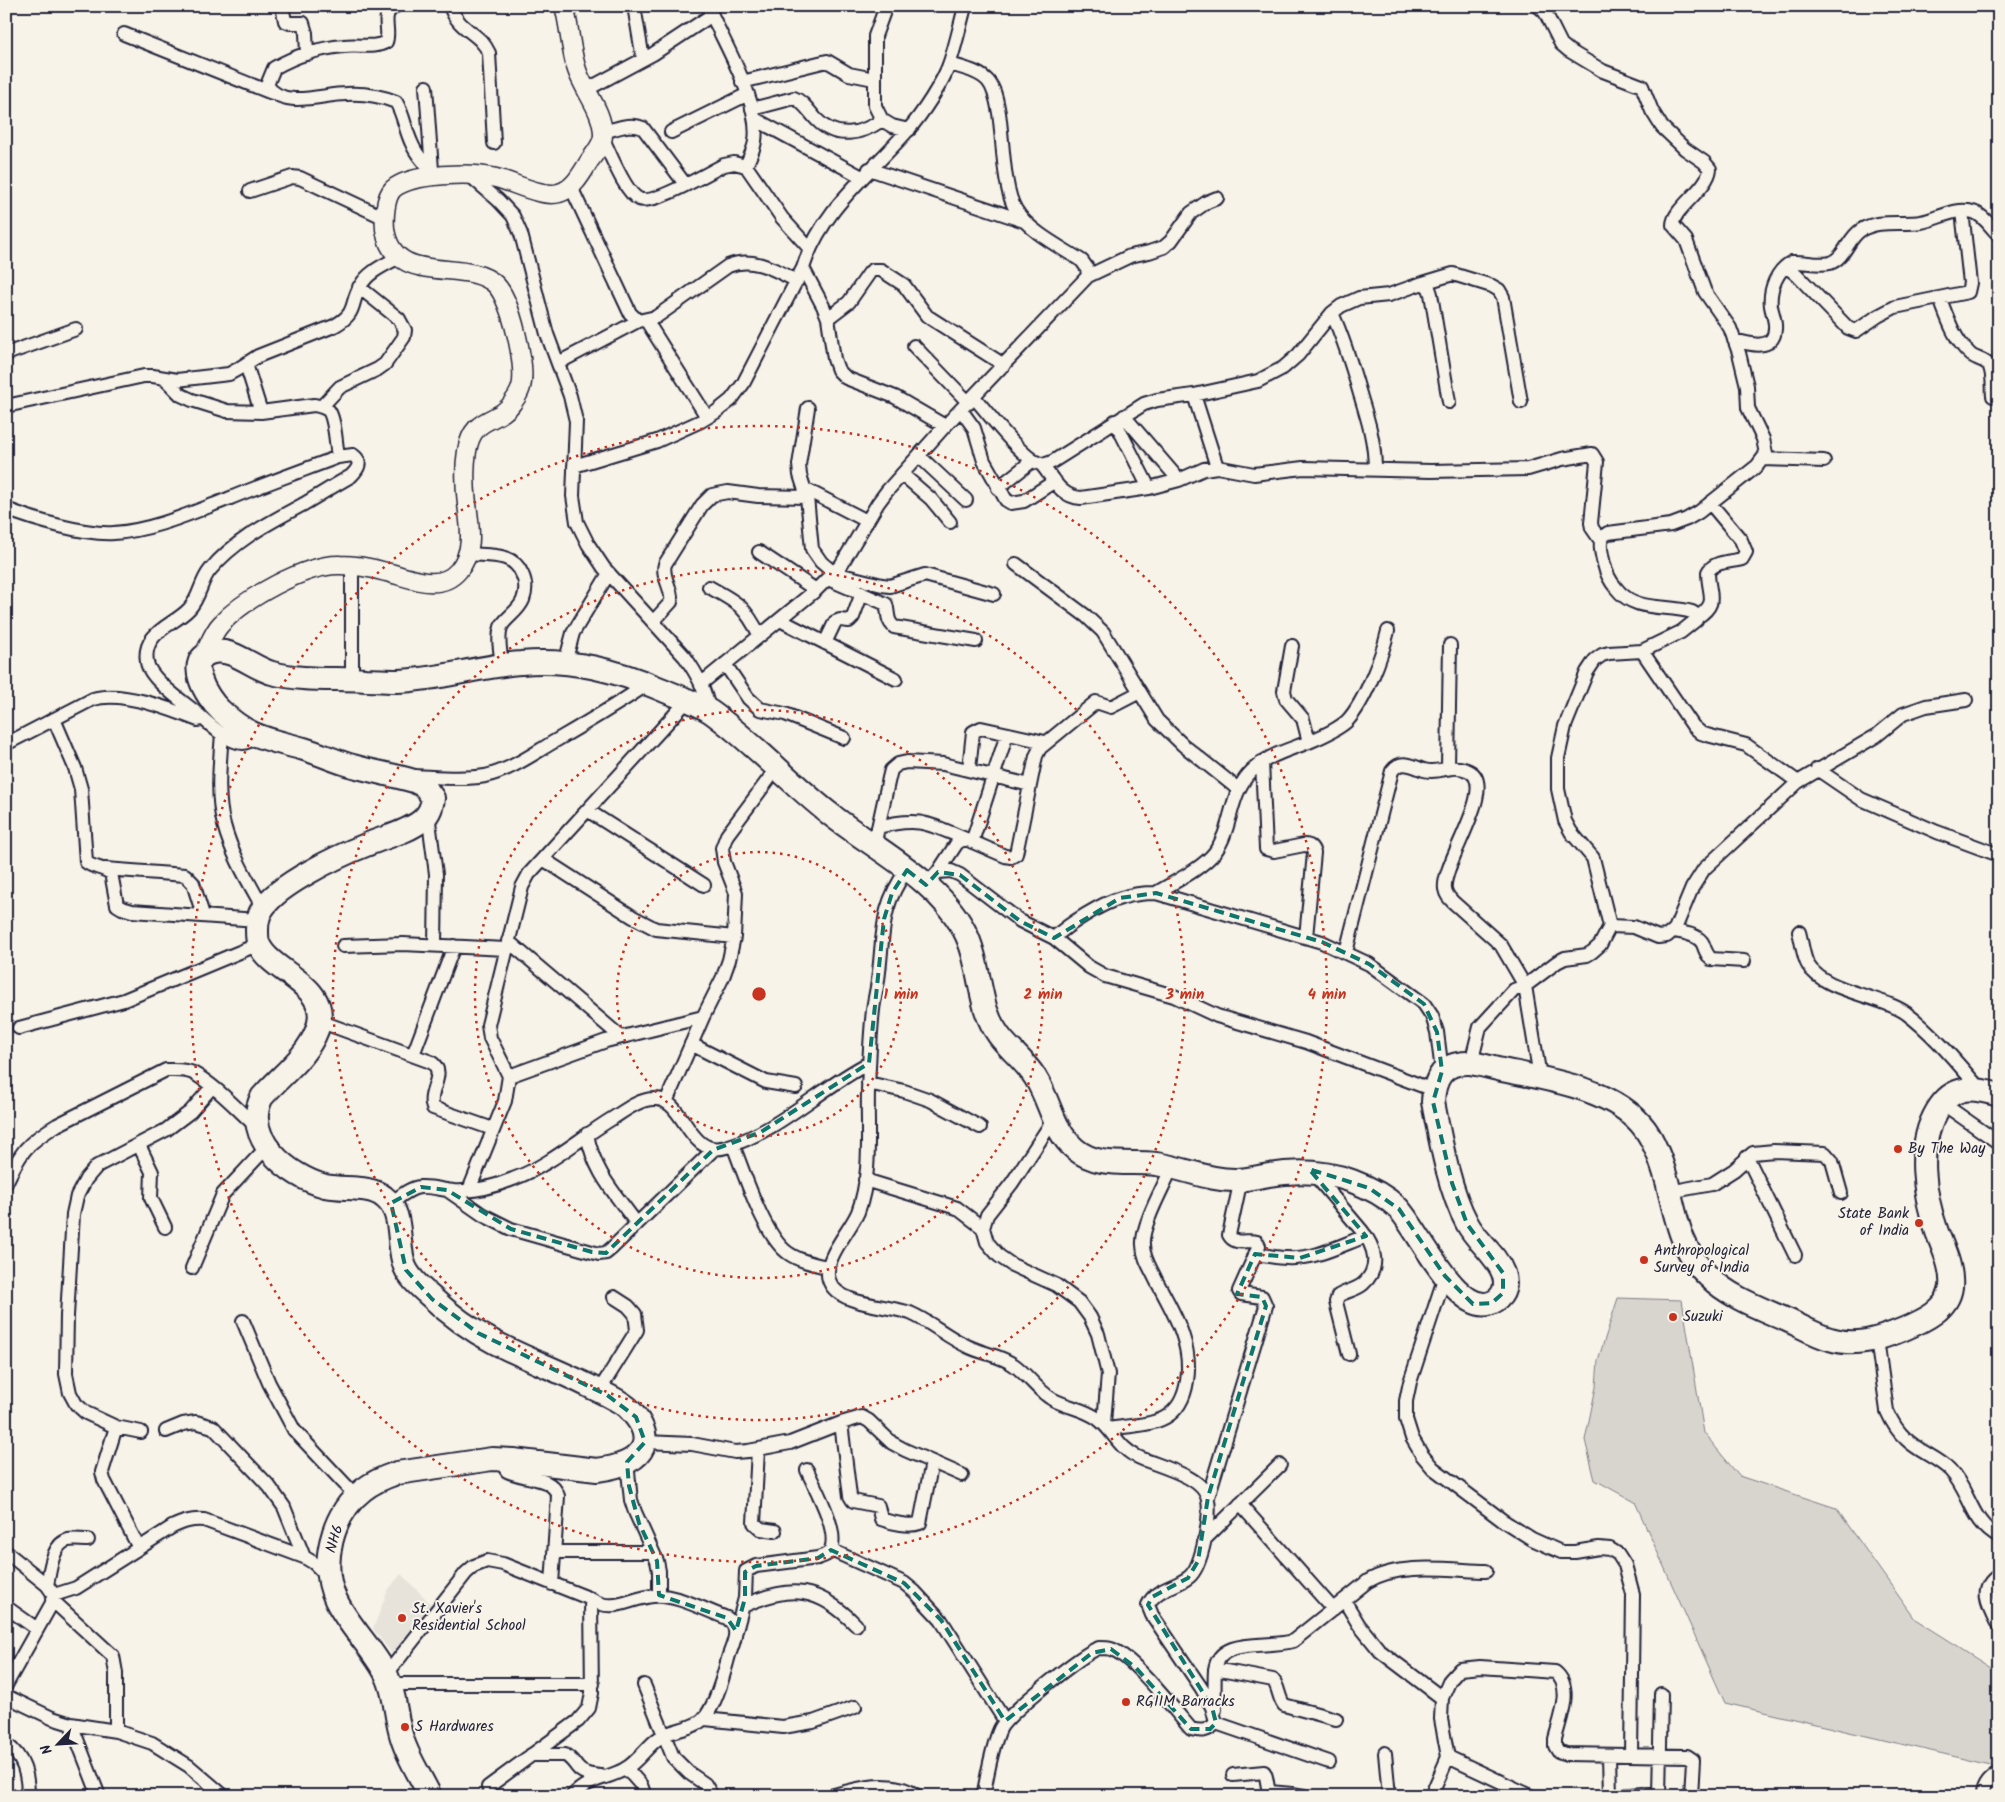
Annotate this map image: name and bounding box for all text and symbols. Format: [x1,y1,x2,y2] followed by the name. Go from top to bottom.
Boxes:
[884,983,918,1007] text: 1 min
[1023,983,1063,1007] text: 2 min
[1165,983,1204,1007] text: 3 min
[1308,983,1346,1007] text: 4 min
[750,985,768,1003] centre of rings
[1908,1137,1986,1161] place label: By The Way
[1892,1143,1904,1155] marker: By The Way
[1838,1202,1910,1243] place label: State Bank of India
[1913,1217,1925,1229] marker: State Bank of India
[1654,1239,1750,1280] place label: Anthropological Survey of India
[1638,1254,1650,1266] marker: Anthropological Survey of India
[1683,1305,1724,1329] place label: Suzuki
[1667,1311,1679,1323] marker: Suzuki
[319,1522,351,1556] street label: NH6
[412,1597,526,1638] place label: St. Xavier's Residential School
[396,1612,408,1624] marker: St. Xavier's Residential School
[1136,1690,1235,1714] place label: RGIIM Barracks
[1120,1696,1132,1708] marker: RGIIM Barracks
[415,1715,494,1739] place label: S Hardwares
[32,1720,82,1770] north arrow
[399,1721,411,1733] marker: S Hardwares
[35,1740,59,1758] text: N

